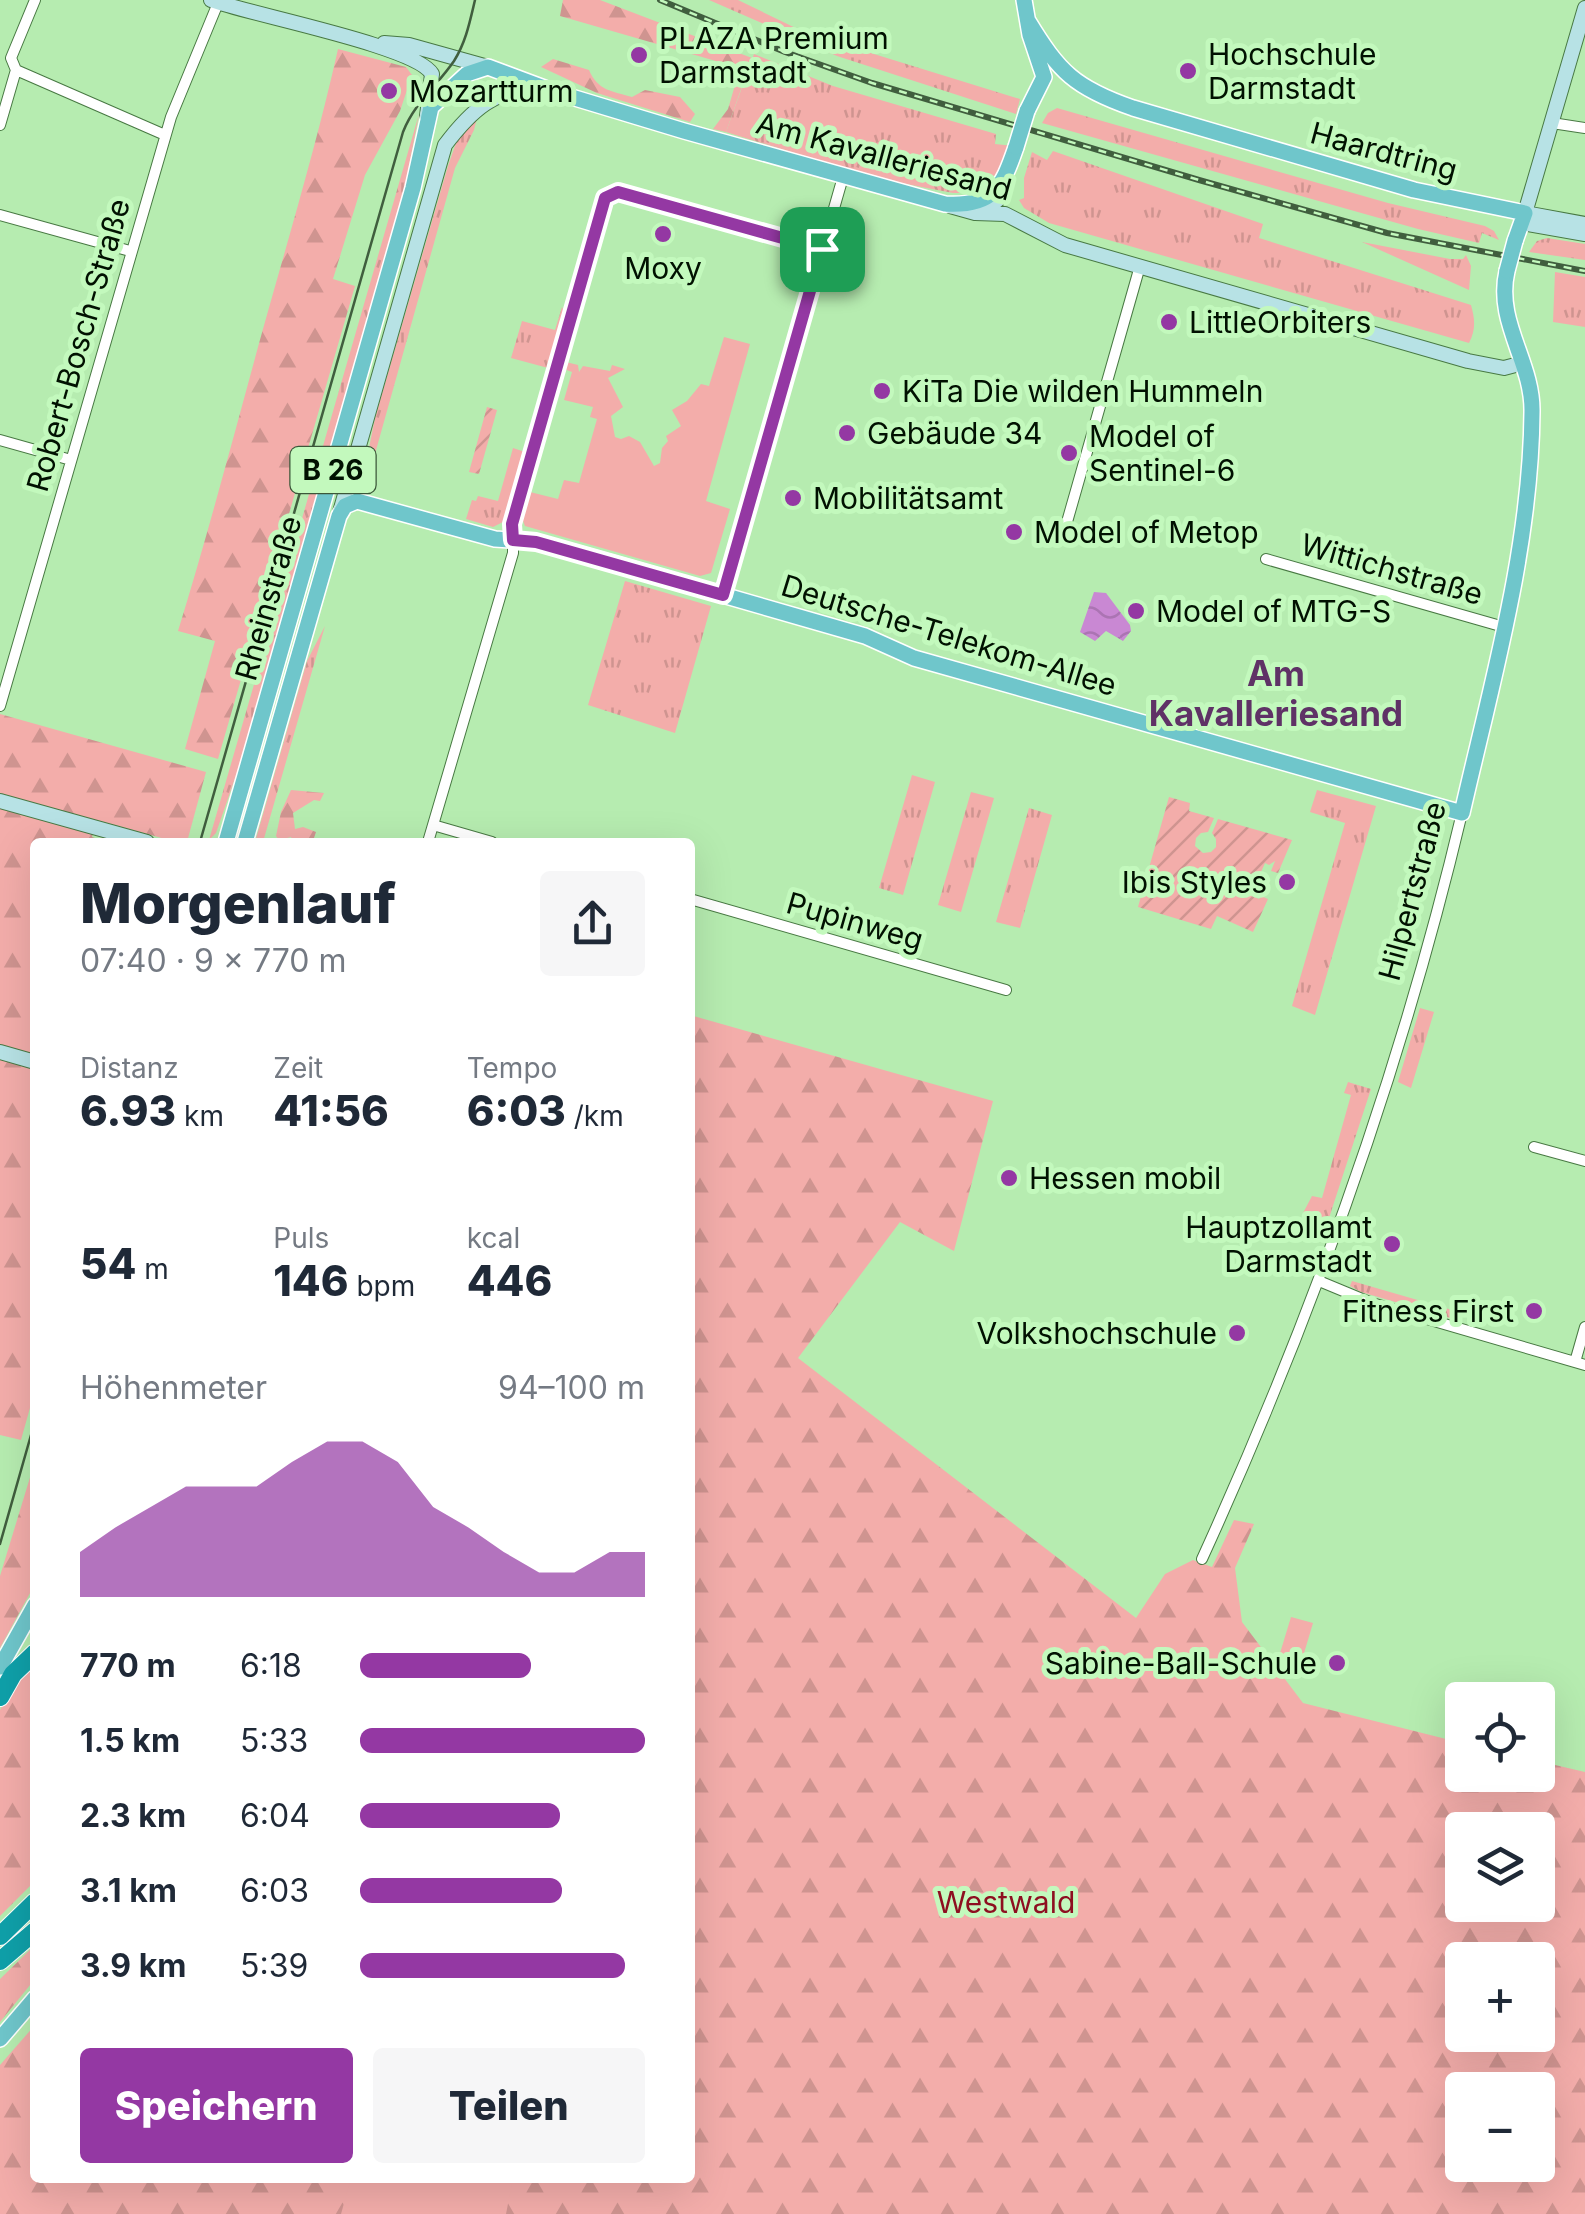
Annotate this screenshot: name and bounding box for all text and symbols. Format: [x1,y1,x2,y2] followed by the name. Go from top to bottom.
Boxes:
[659,20,889,90] place label: PLAZA Premium Darmstadt
[1208,36,1376,106] place label: Hochschule Darmstadt
[628,44,650,66] marker: PLAZA Premium Darmstadt
[1177,60,1199,82] marker: Hochschule Darmstadt
[409,73,574,109] place label: Mozartturm
[378,80,400,102] marker: Mozartturm
[752,105,1016,207] street label: Am Kavalleriesand
[1307,114,1461,188] street label: Haardtring
[19,194,137,496] street label: Robert-Bosch-Straße
[780,207,865,292] pin
[795,222,850,277] icon: arrive
[652,223,674,245] marker: Moxy
[624,250,702,286] place label: Moxy
[1189,304,1371,340] place label: LittleOrbiters
[1158,311,1180,333] marker: LittleOrbiters
[902,373,1263,409] place label: KiTa Die wilden Hummeln
[871,380,893,402] marker: KiTa Die wilden Hummeln
[867,415,1042,451] place label: Gebäude 34
[1089,418,1235,488] place label: Model of Sentinel-6
[836,422,858,444] marker: Gebäude 34
[1058,442,1080,464] marker: Model of Sentinel-6
[290,447,376,493] road number: B 26
[813,480,1004,516] place label: Mobilitätsamt
[782,487,804,509] marker: Mobilitätsamt
[227,512,309,684] street label: Rheinstraße
[1034,514,1259,550] place label: Model of Metop
[1003,521,1025,543] marker: Model of Metop
[1297,526,1487,612] street label: Wittichstraße
[777,567,1121,703] street label: Deutsche-Telekom-Allee
[1156,593,1391,629] place label: Model of MTG-S
[1125,600,1147,622] marker: Model of MTG-S
[1149,652,1403,734] district label: Am Kavalleriesand
[1371,798,1453,984] street label: Hilpertstraße
[1122,864,1267,900] place label: Ibis Styles
[80,870,396,936] text: Morgenlauf
[540,871,645,976] button: share
[1276,871,1298,893] marker: Ibis Styles
[783,884,927,958] street label: Pupinweg
[80,941,346,980] text: 07:40 · 9 × 770 m
[80,1051,179,1085] text: Distanz
[273,1051,323,1085] text: Zeit
[467,1051,557,1085] text: Tempo
[80,1085,176,1136] text: 6.93
[273,1085,389,1136] text: 41:56
[467,1085,566,1136] text: 6:03
[176,1099,224,1133] text: km
[566,1099,624,1133] text: /km
[1029,1160,1221,1196] place label: Hessen mobil
[998,1167,1020,1189] marker: Hessen mobil
[1185,1209,1372,1279] place label: Hauptzollamt Darmstadt
[273,1221,329,1255] text: Puls
[467,1221,520,1255] text: kcal
[1381,1233,1403,1255] marker: Hauptzollamt Darmstadt
[80,1238,136,1289] text: 54
[136,1252,169,1286] text: m
[273,1255,349,1306] text: 146
[467,1255,552,1306] text: 446
[349,1269,415,1303] text: bpm
[1342,1293,1514,1329] place label: Fitness First
[1523,1300,1545,1322] marker: Fitness First
[976,1315,1217,1351] place label: Volkshochschule
[1226,1322,1248,1344] marker: Volkshochschule
[80,1368,267,1407] text: Höhenmeter
[498,1368,645,1407] text: 94–100 m
[1045,1645,1317,1681] place label: Sabine-Ball-Schule
[80,1646,176,1685] text: 770 m
[240,1646,302,1685] text: 6:18
[1326,1652,1348,1674] marker: Sabine-Ball-Schule
[1445,1682,1555,2182] map controls
[1445,1682,1555,1792] button: locate
[80,1721,180,1760] text: 1.5 km
[240,1721,308,1760] text: 5:33
[80,1796,186,1835] text: 2.3 km
[240,1796,310,1835] text: 6:04
[1445,1812,1555,1922] button: layers
[80,1871,177,1910] text: 3.1 km
[240,1871,309,1910] text: 6:03
[937,1884,1075,1920] park label: Westwald
[1445,1942,1555,2052] button: +
[80,1946,186,1985] text: 3.9 km
[240,1946,308,1985] text: 5:39
[80,2048,353,2163] button: Speichern
[373,2048,645,2163] button: Teilen
[1445,2072,1555,2182] button: −

